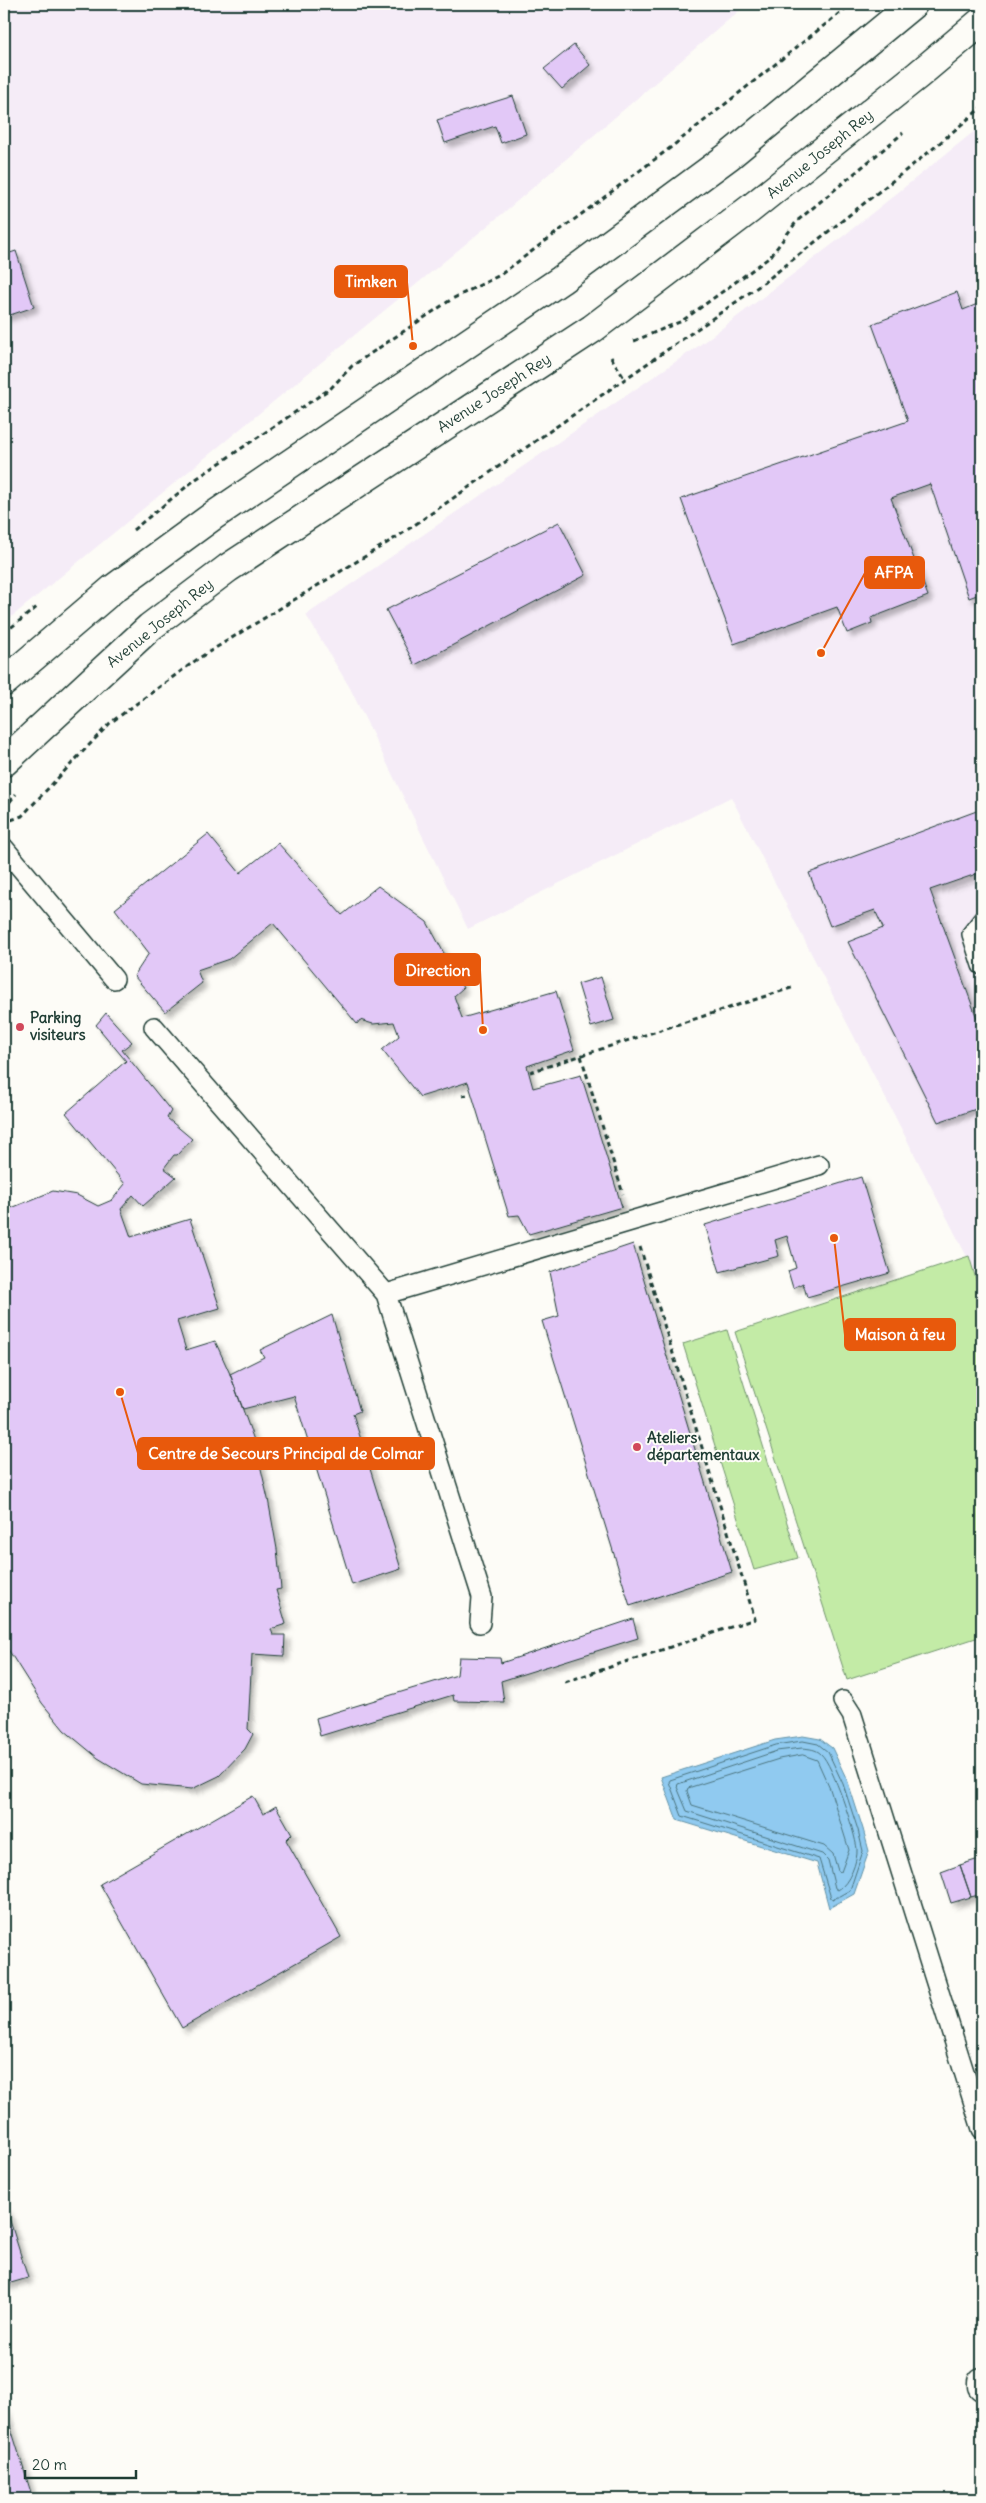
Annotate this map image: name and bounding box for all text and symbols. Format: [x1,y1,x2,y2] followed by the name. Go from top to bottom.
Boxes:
[763,105,877,202] street label: Avenue Joseph Rey
[335,266,407,297] callout: Timken
[345,271,397,291] text: Timken
[433,349,554,436] street label: Avenue Joseph Rey
[865,557,924,588] callout: AFPA
[875,562,913,582] text: AFPA
[103,574,217,671] street label: Avenue Joseph Rey
[395,954,480,985] callout: Direction
[406,960,470,980] text: Direction
[30,1008,86,1044] place label: Parking visiteurs
[14,1021,26,1033] marker: Parking visiteurs
[845,1319,955,1350] callout: Maison à feu
[855,1324,946,1344] text: Maison à feu
[647,1428,760,1465] place label: Ateliers départementaux
[138,1438,434,1469] callout: Centre de Secours Principal de Colmar
[631,1441,643,1453] marker: Ateliers départementaux
[148,1443,424,1464] text: Centre de Secours Principal de Colmar
[25,2448,136,2480] scale bar
[32,2455,67,2474] text: 20 m

